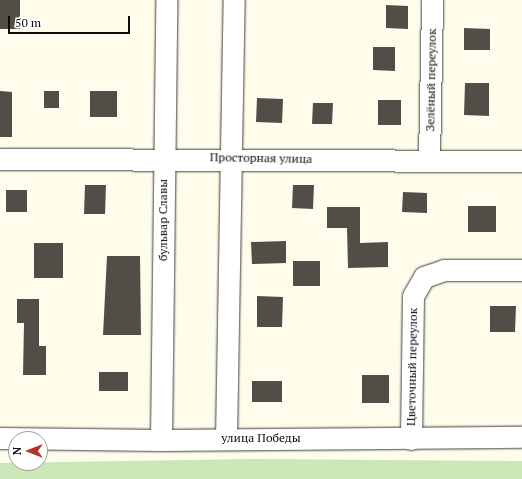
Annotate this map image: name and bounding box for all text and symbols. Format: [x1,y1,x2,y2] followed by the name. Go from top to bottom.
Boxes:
[10,8,132,34] scale bar
[15,15,41,30] text: 50 m
[423,28,439,132] street label: Зелёный переулок
[210,150,312,166] street label: Просторная улица
[156,179,170,261] street label: бульвар Славы
[404,308,420,426] street label: Цветочный переулок
[8,431,48,471] north arrow
[221,431,301,445] street label: улица Победы
[10,447,24,455] text: N

